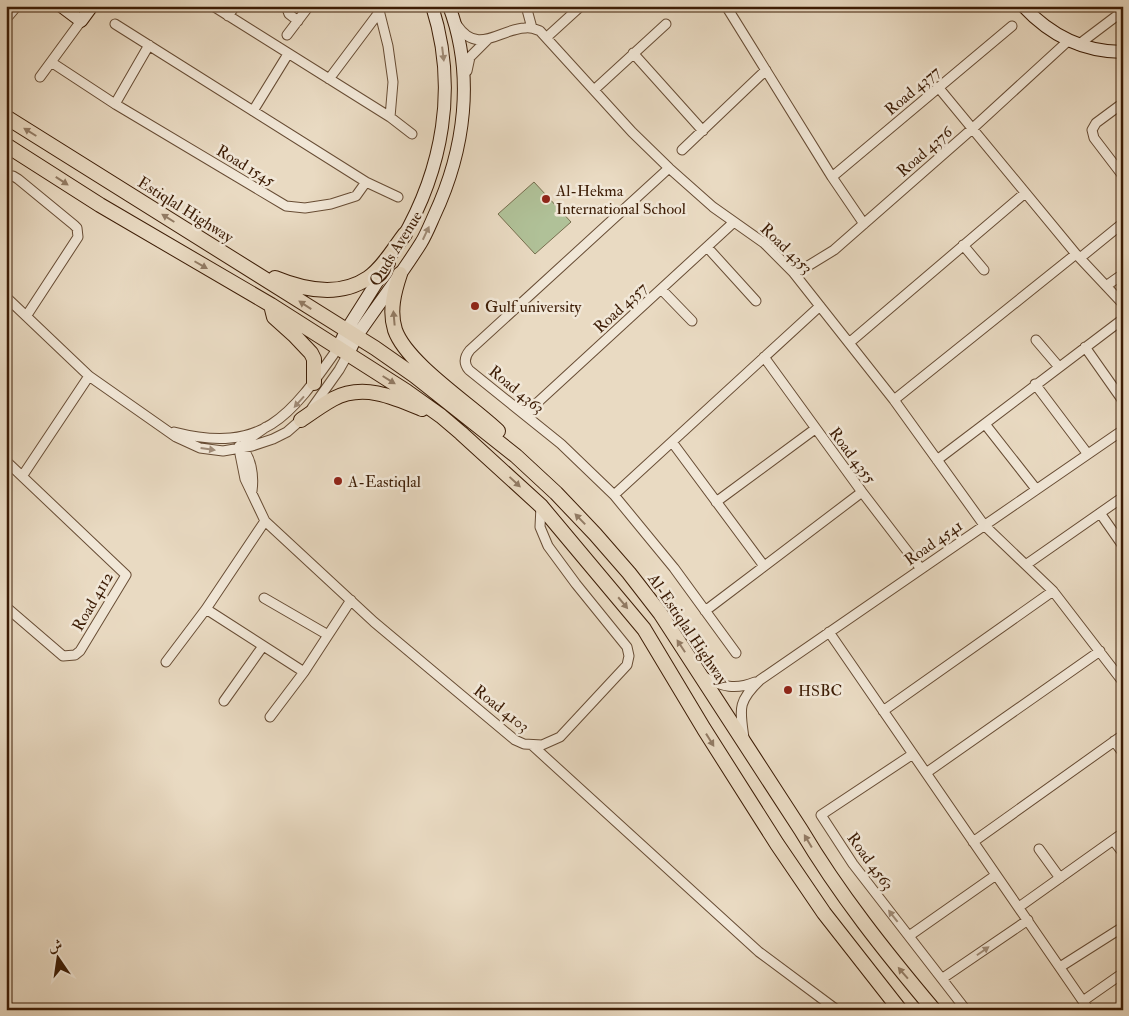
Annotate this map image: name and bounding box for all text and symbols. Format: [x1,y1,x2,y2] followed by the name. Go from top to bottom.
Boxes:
[439,46,447,62] one-way arrow
[881,61,945,120] street label: Road 4377
[893,122,957,181] street label: Road 4376
[24,127,37,137] one-way arrow
[213,141,278,191] street label: Road 1545
[134,172,238,248] street label: Estiqlal Highway
[55,176,69,185] one-way arrow
[555,181,686,219] place label: Al-Hekma International School
[540,193,552,205] marker: Al-Hekma International School
[365,207,427,290] street label: Quds Avenue
[161,213,175,223] one-way arrow
[756,219,817,278] street label: Road 4353
[422,226,430,240] one-way arrow
[195,260,208,269] one-way arrow
[590,277,652,338] street label: Road 4357
[485,297,582,317] place label: Gulf university
[299,300,312,309] one-way arrow
[469,300,481,312] marker: Gulf university
[389,309,397,325] one-way arrow
[485,361,548,418] street label: Road 4363
[382,375,395,385] one-way arrow
[293,395,305,407] one-way arrow
[824,423,880,488] street label: Road 4355
[201,445,217,453] one-way arrow
[347,472,421,492] place label: A-Eastiqlal
[332,475,344,487] marker: A-Eastiqlal
[508,476,520,488] one-way arrow
[575,513,587,525] one-way arrow
[901,516,967,570] street label: Road 4541
[68,568,118,635] street label: Road 4112
[643,569,733,690] street label: Al-Estiqlal Highway
[617,597,628,610] one-way arrow
[676,639,686,653] one-way arrow
[469,681,533,737] street label: Road 4103
[798,681,842,701] place label: HSBC
[782,684,794,696] marker: HSBC
[706,733,715,746] one-way arrow
[843,829,898,894] street label: Road 4563
[803,834,812,847] one-way arrow
[888,910,899,923] one-way arrow
[32,934,82,984] north arrow
[47,936,64,956] text: ش
[976,946,990,956] one-way arrow
[897,966,908,979] one-way arrow

